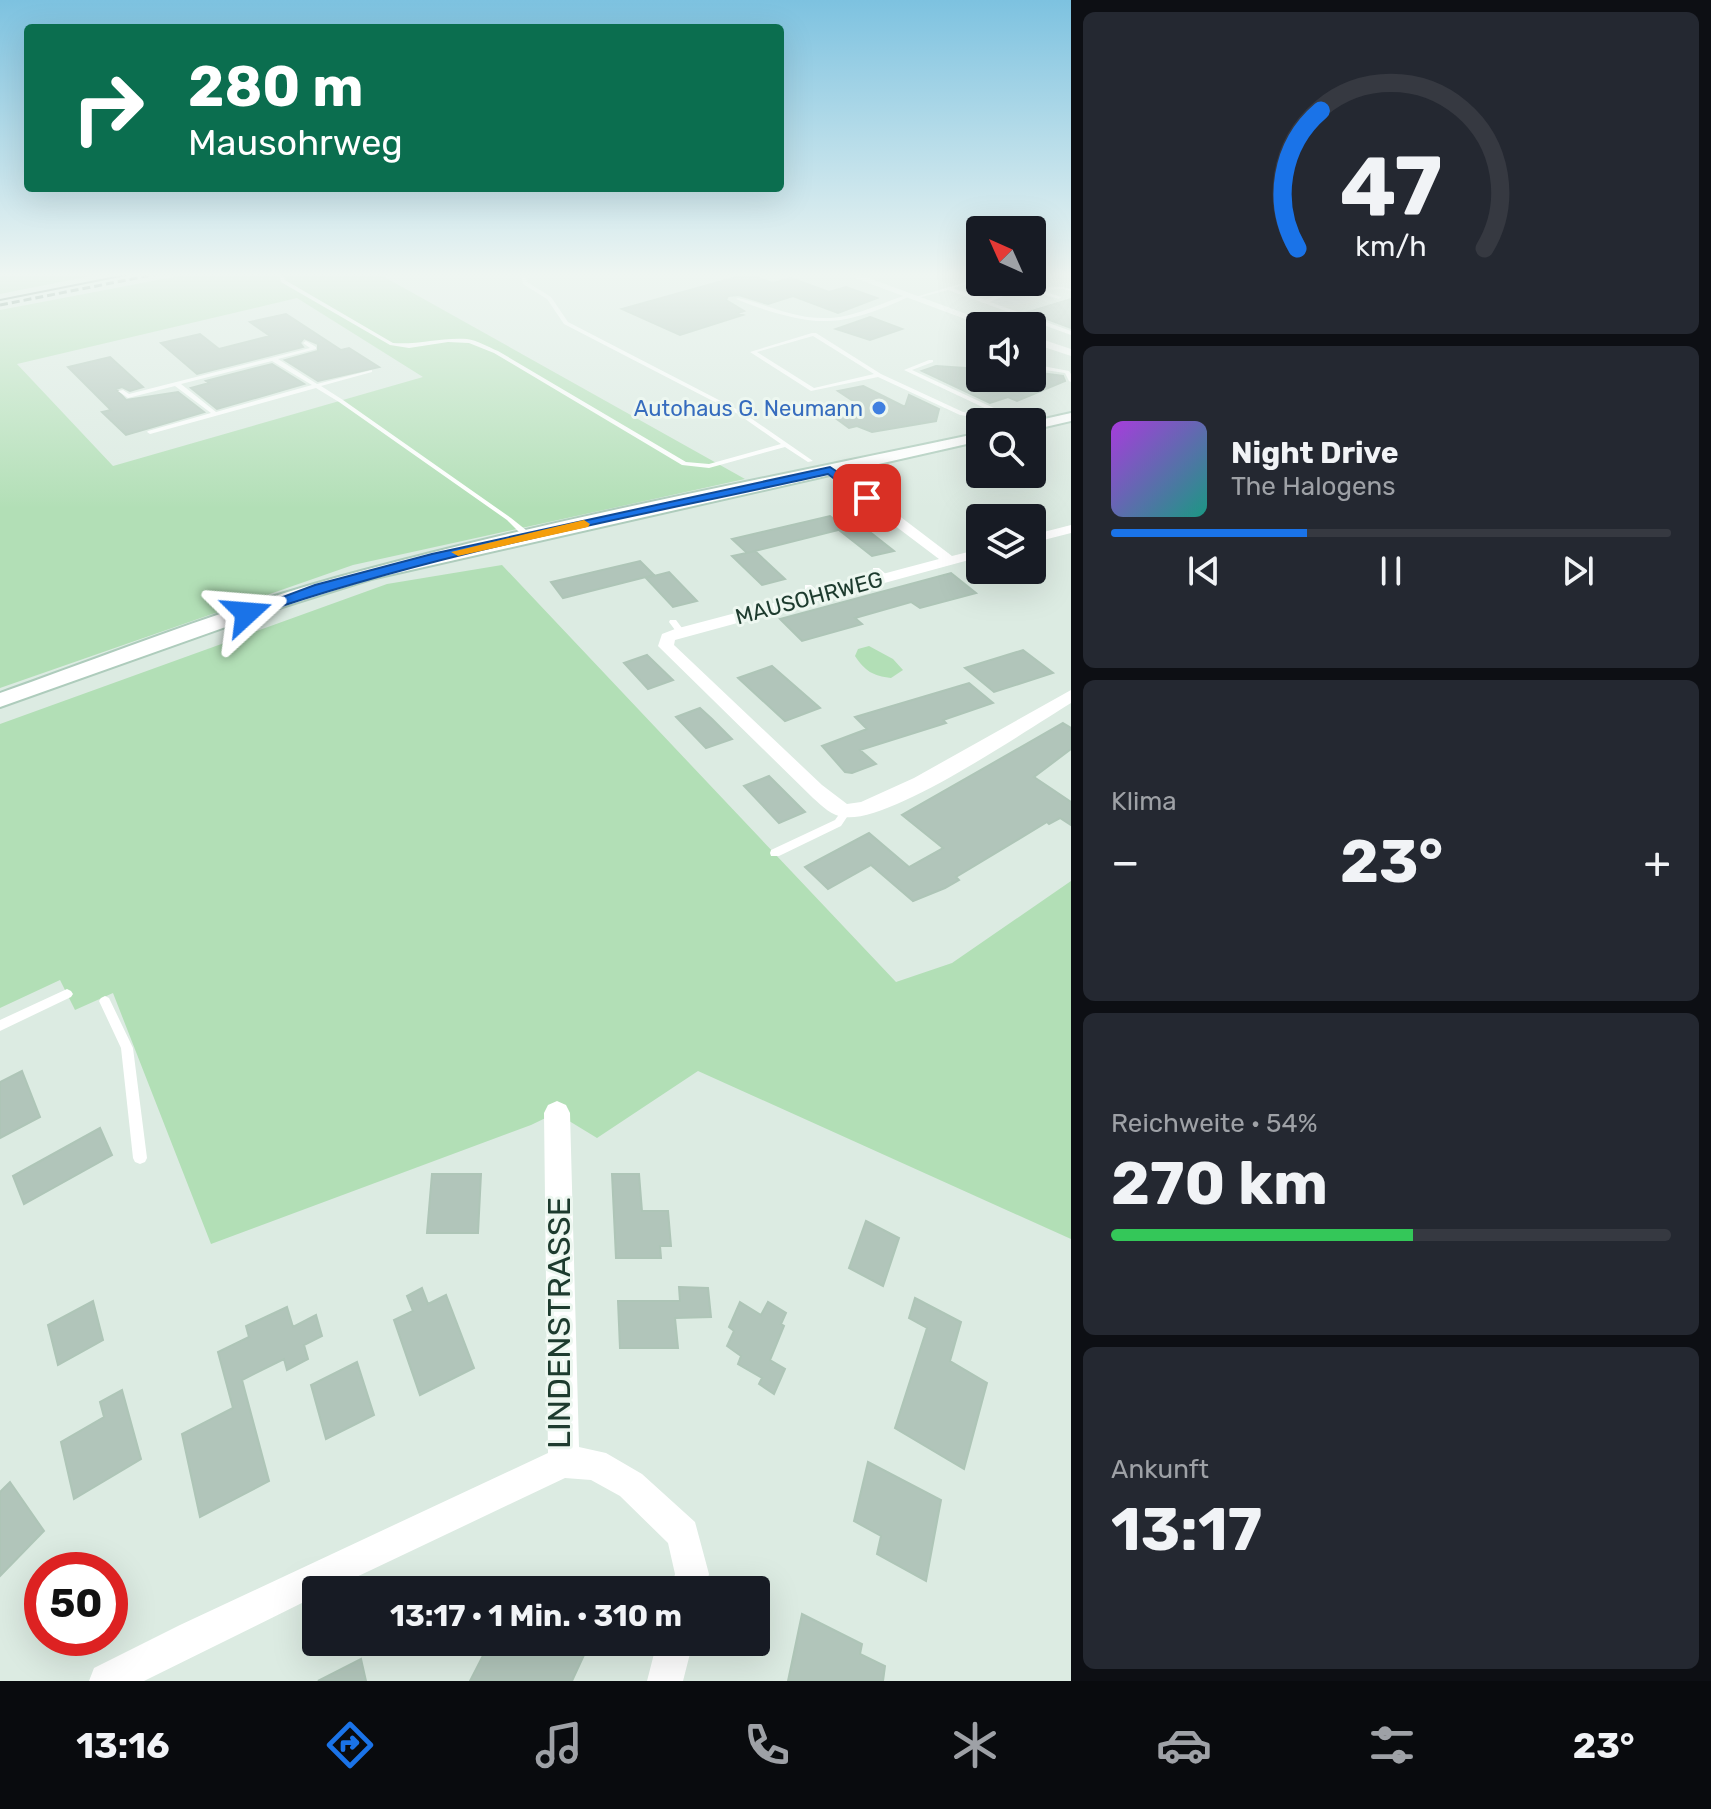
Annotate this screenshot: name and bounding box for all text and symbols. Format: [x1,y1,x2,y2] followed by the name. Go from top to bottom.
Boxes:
[188,54,364,120] text: 280 m
[56,56,160,160] icon: right
[188,121,403,164] text: Mausohrweg
[1340,136,1442,235] text: 47
[966,216,1046,296] north arrow
[966,216,1046,584] map controls
[1355,229,1427,263] text: km/h
[966,312,1046,392] button: sound
[634,395,863,422] place label: Autohaus G. Neumann
[870,399,888,417] marker: Autohaus G. Neumann
[966,408,1046,488] button: search
[1231,435,1399,471] text: Night Drive
[833,464,901,532] pin
[1231,471,1396,502] text: The Halogens
[845,476,889,520] icon: arrive
[966,504,1046,584] button: layers
[1182,549,1226,593] icon: previous
[1369,549,1413,593] icon: pause
[1556,549,1600,593] icon: next
[732,565,886,631] street label: MAUSOHRWEG
[205,571,289,655] position arrow
[1111,786,1177,817] text: Klima
[1340,826,1443,897] text: 23°
[1111,836,1140,888] text: −
[1644,836,1671,888] text: +
[1111,1108,1318,1139] text: Reichweite · 54%
[1111,1148,1328,1219] text: 270 km
[540,1197,578,1449] street label: LINDENSTRASSE
[1111,1454,1209,1485] text: Ankunft
[1111,1494,1262,1565] text: 13:17
[24,1552,128,1656] speed limit sign: 50
[390,1598,682,1634] text: 13:17 · 1 Min. · 310 m
[322,1717,378,1773] icon: directions
[531,1717,587,1773] icon: music
[739,1717,795,1773] icon: phone
[947,1717,1003,1773] icon: climate
[1156,1717,1212,1773] icon: car
[1364,1717,1420,1773] icon: filters
[76,1724,170,1767] text: 13:16
[1573,1724,1635,1767] text: 23°

